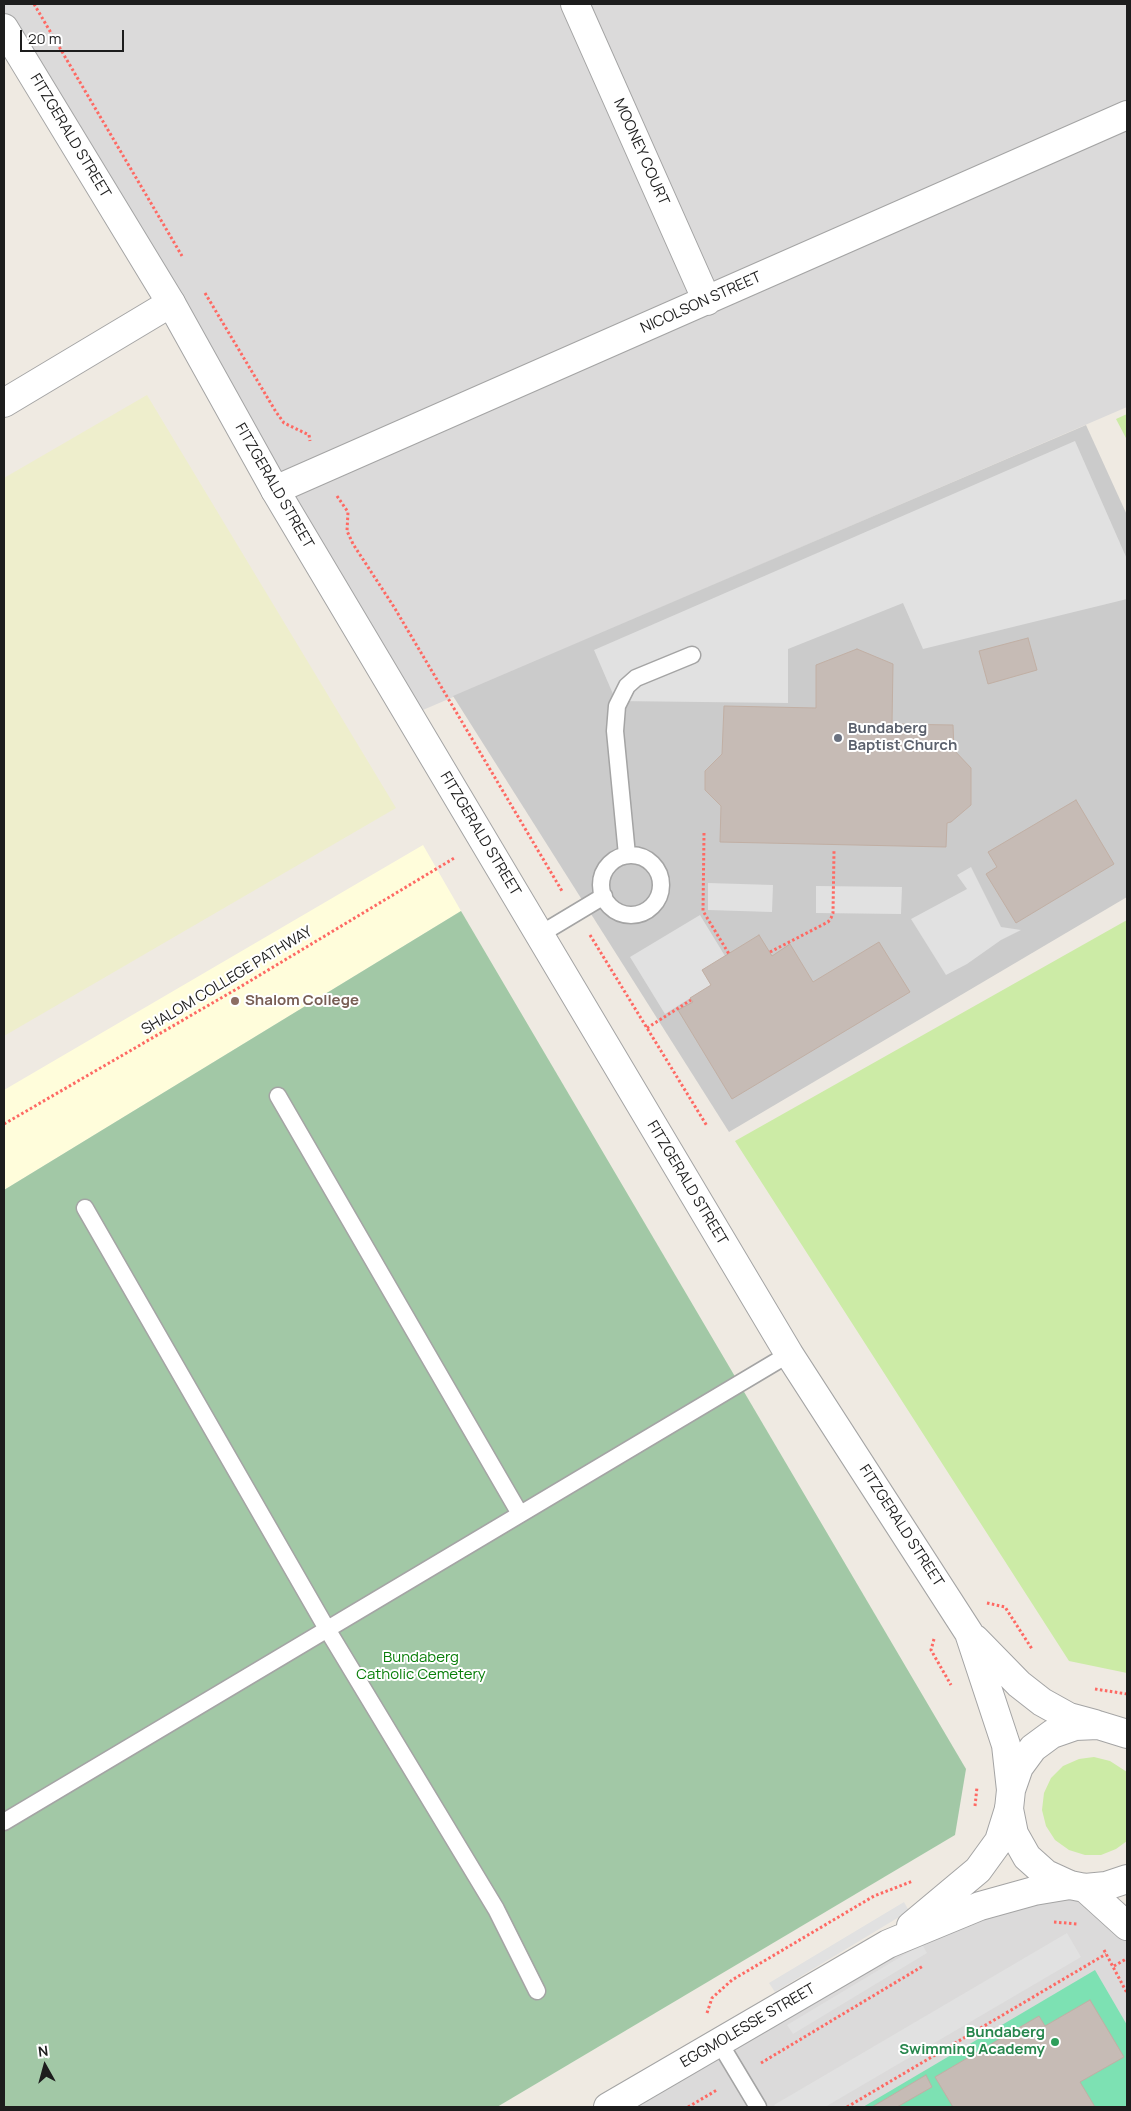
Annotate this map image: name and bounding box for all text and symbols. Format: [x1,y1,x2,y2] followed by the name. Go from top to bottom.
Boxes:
[22,20,126,52] scale bar
[28,28,61,49] text: 20 m
[26,71,114,201] street label: FITZGERALD STREET
[609,96,673,208] street label: MOONEY COURT
[638,268,764,338] street label: NICOLSON STREET
[231,420,317,552] street label: FITZGERALD STREET
[848,720,957,755] place label: Bundaberg Baptist Church
[832,732,844,744] marker: Bundaberg Baptist Church
[436,769,524,899] street label: FITZGERALD STREET
[138,923,316,1039] street label: SHALOM COLLEGE PATHWAY
[245,992,359,1010] place label: Shalom College
[229,995,241,1007] marker: Shalom College
[643,1118,731,1248] street label: FITZGERALD STREET
[855,1462,947,1590] street label: FITZGERALD STREET
[356,1649,486,1684] park label: Bundaberg Catholic Cemetery
[677,1980,819,2072] street label: EGGMOLESSE STREET
[899,2024,1045,2059] place label: Bundaberg Swimming Academy
[1049,2036,1061,2048] marker: Bundaberg Swimming Academy
[20,2041,70,2091] north arrow
[37,2041,49,2061] text: N

